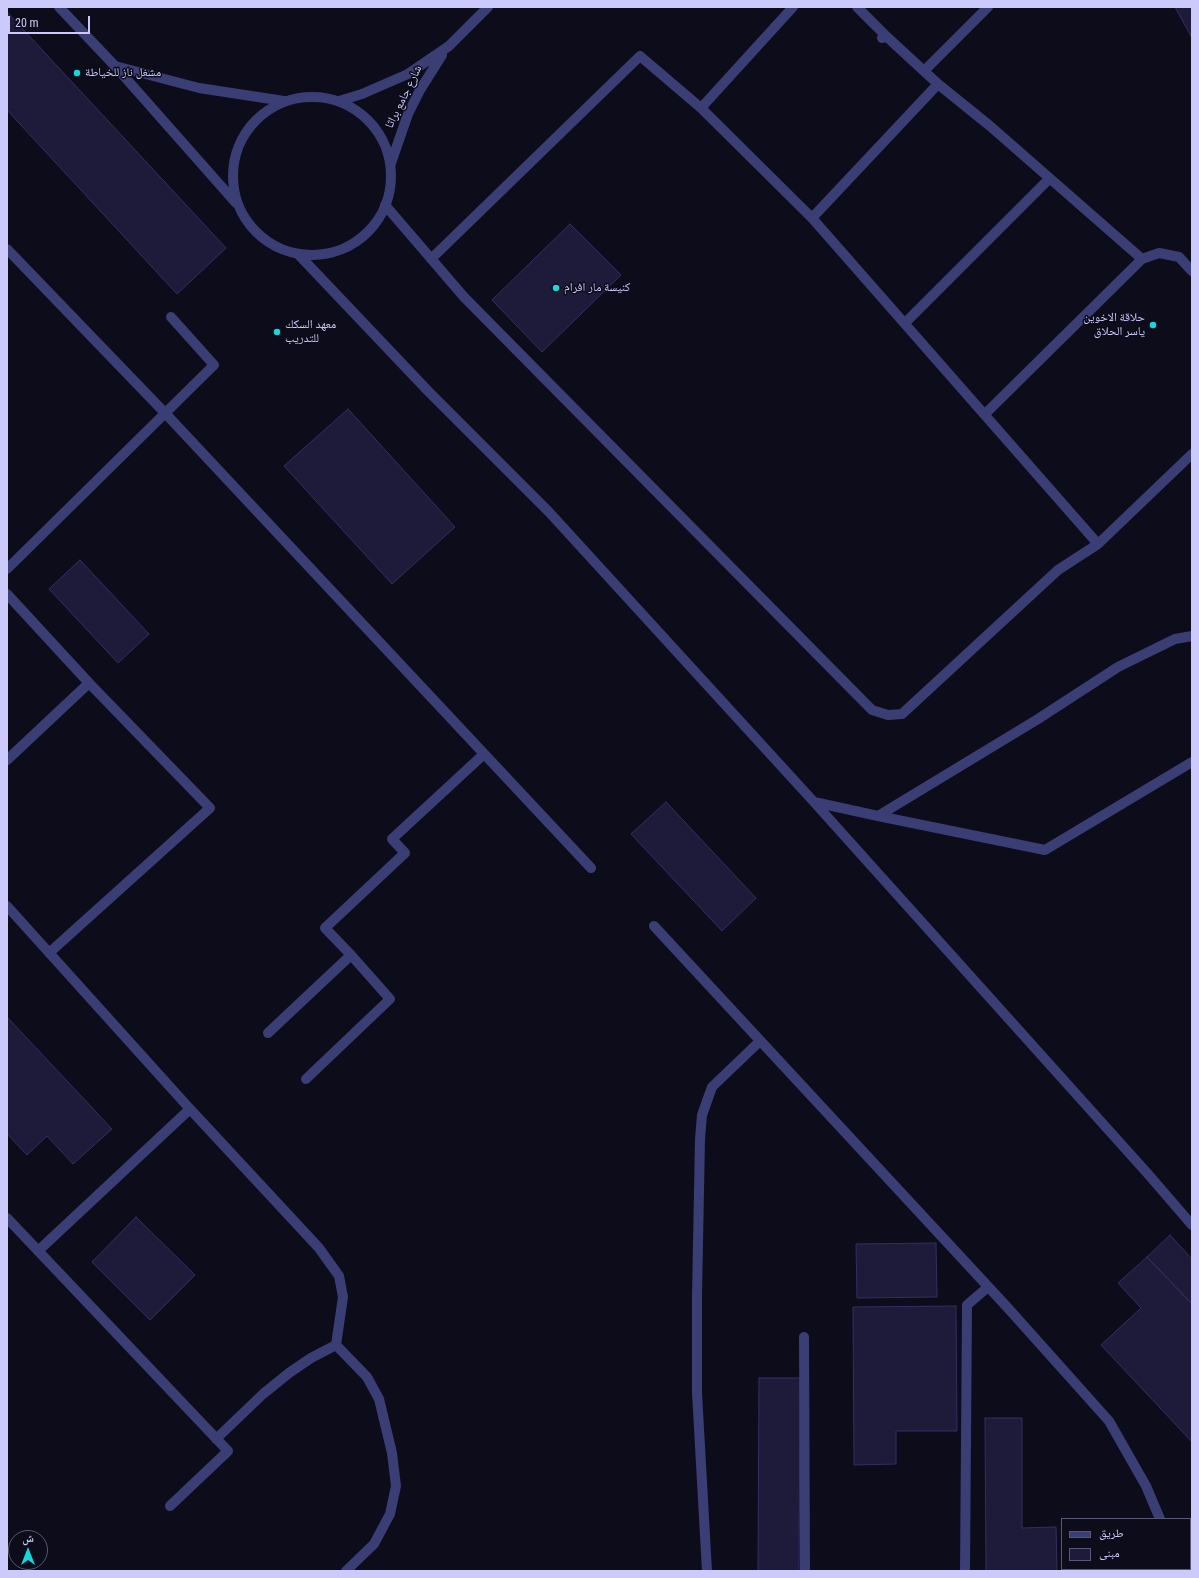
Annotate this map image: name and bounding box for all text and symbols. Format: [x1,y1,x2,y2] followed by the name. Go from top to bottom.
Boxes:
[10,8,92,34] scale bar
[15,16,39,30] text: 20 m
[383,63,425,131] street label: شارع جامع براثا
[85,66,161,80] place label: مشغل ناز للخياطة
[72,68,82,78] marker: مشغل ناز للخياطة
[564,281,630,295] place label: كنيسة مار افرام
[551,283,561,293] marker: كنيسة مار افرام
[1083,311,1145,339] place label: حلاقة الاخوين ياسر الحلاق
[285,318,336,346] place label: معهد السكك للتدريب
[1148,320,1158,330] marker: حلاقة الاخوين ياسر الحلاق
[272,327,282,337] marker: معهد السكك للتدريب
[1061,1518,1191,1570] legend
[1099,1526,1124,1540] text: طريق
[8,1530,48,1570] north arrow
[22,1532,34,1545] text: ش
[1099,1546,1120,1560] text: مبنى

